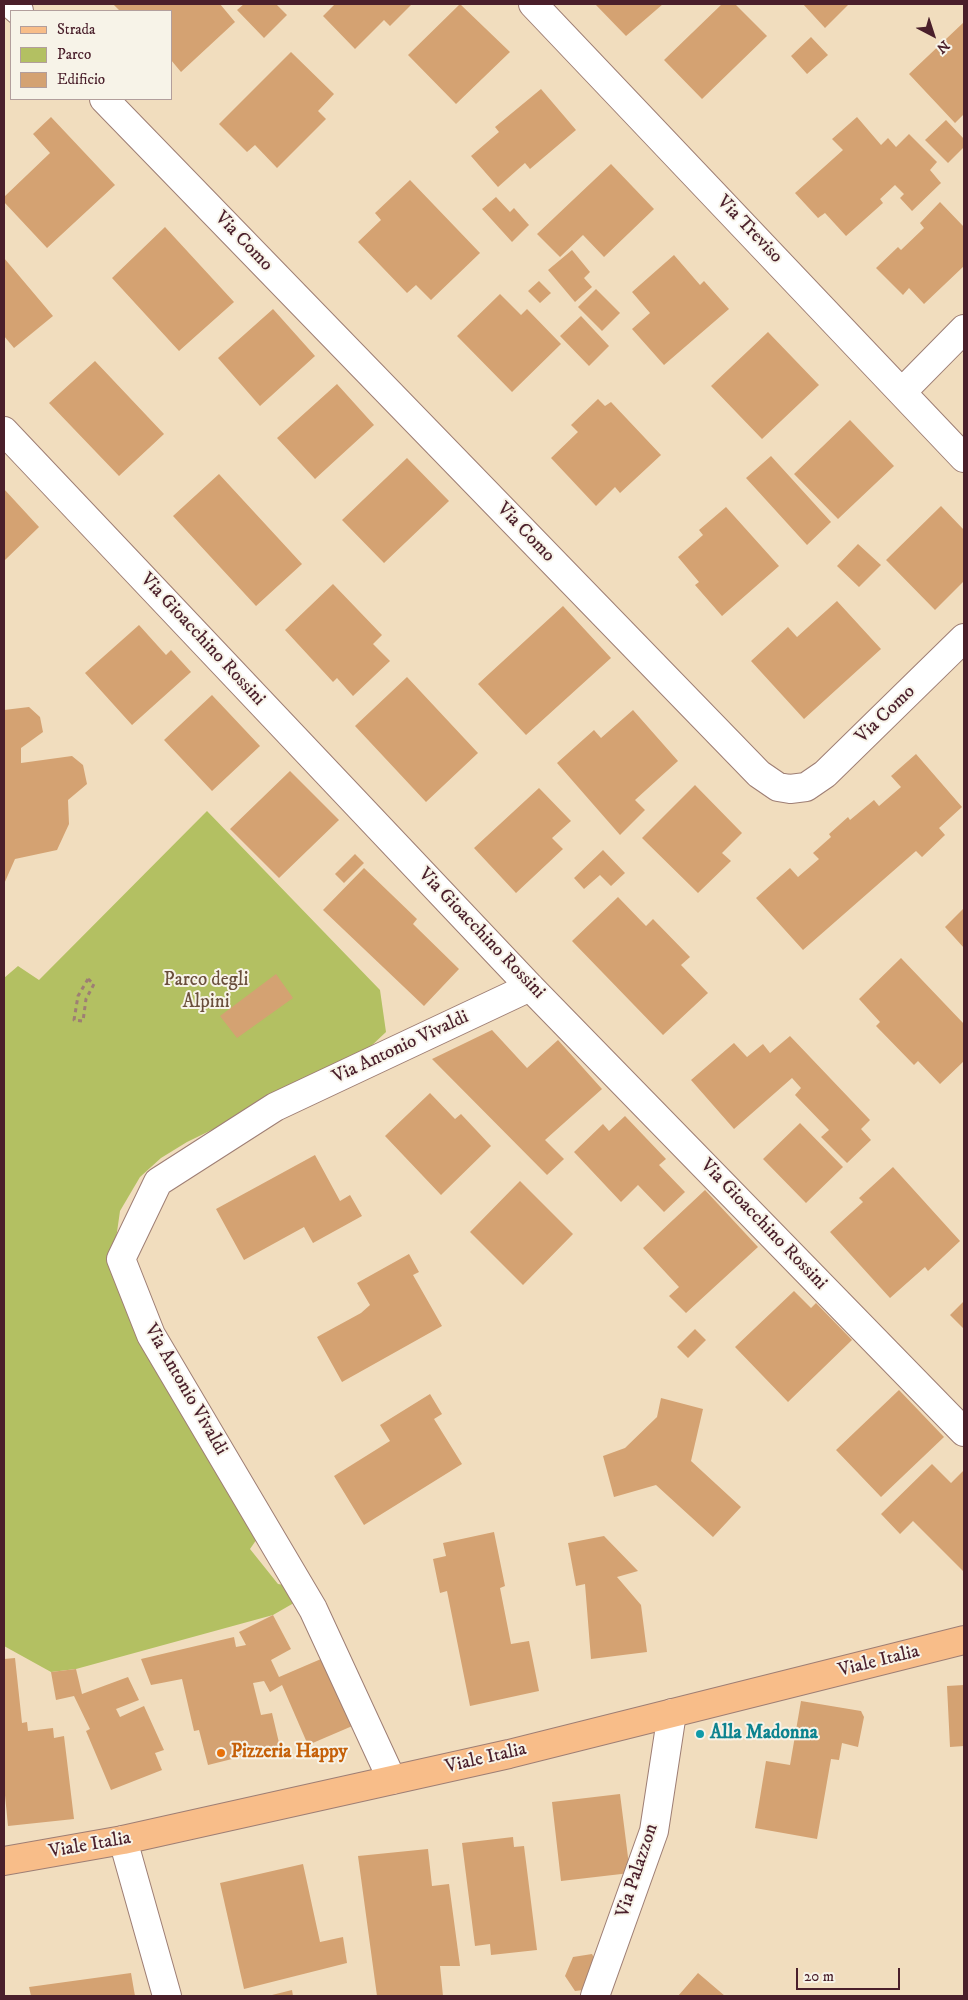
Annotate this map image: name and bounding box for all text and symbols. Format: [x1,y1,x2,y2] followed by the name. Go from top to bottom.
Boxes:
[10,10,172,100] legend
[908,10,958,60] north arrow
[57,20,95,39] text: Strada
[932,36,953,57] text: N
[57,45,91,64] text: Parco
[57,70,105,89] text: Edificio
[711,191,787,269] street label: Via Treviso
[209,207,277,277] street label: Via Como
[491,498,559,568] street label: Via Como
[135,569,269,711] street label: Via Gioacchino Rossini
[851,681,921,749] street label: Via Como
[413,864,549,1004] street label: Via Gioacchino Rossini
[164,970,248,1014] park label: Parco degli Alpini
[329,1006,473,1090] street label: Via Antonio Vivaldi
[695,1155,831,1295] street label: Via Gioacchino Rossini
[138,1320,232,1460] street label: Via Antonio Vivaldi
[836,1641,922,1683] street label: Viale Italia
[710,1723,818,1745] place label: Alla Madonna
[694,1728,706,1740] marker: Alla Madonna
[443,1739,529,1779] street label: Viale Italia
[231,1742,348,1764] place label: Pizzeria Happy
[215,1747,227,1759] marker: Pizzeria Happy
[612,1821,664,1921] street label: Via Palazzon
[47,1828,133,1864] street label: Viale Italia
[798,1958,902,1990] scale bar
[804,1967,834,1986] text: 20 m

